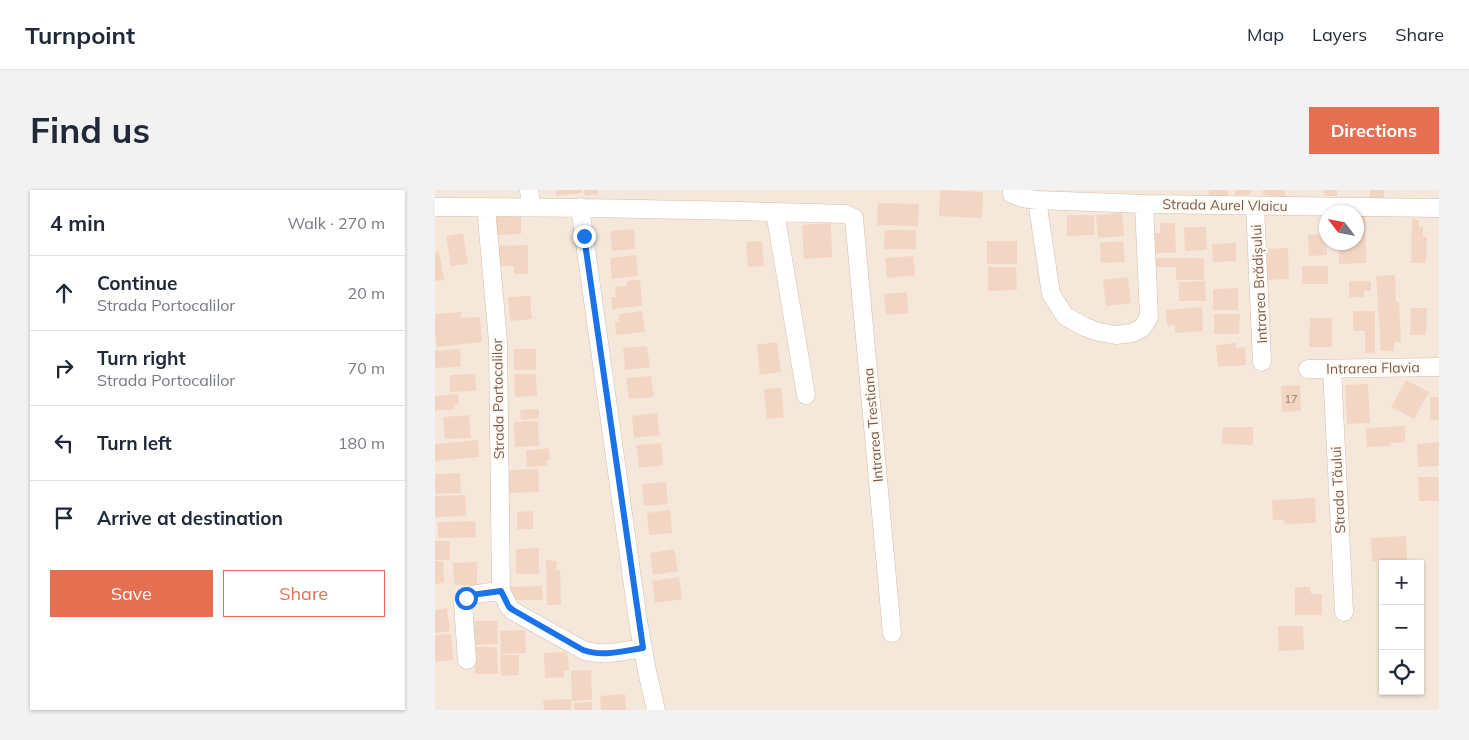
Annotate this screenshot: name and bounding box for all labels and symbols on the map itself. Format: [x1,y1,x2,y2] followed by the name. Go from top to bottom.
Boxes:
[1162,195,1288,215] street label: Strada Aurel Vlaicu
[1319,205,1364,250] north arrow
[1247,224,1271,344] street label: Intrarea Brădișului
[573,225,596,248] route end
[488,338,508,460] street label: Strada Portocalilor
[1326,358,1420,378] street label: Intrarea Flavia
[859,367,887,483] street label: Intrarea Trestiana
[1284,392,1298,406] house number: 17
[1327,446,1349,534] street label: Strada Tăului
[455,587,478,610] route start

